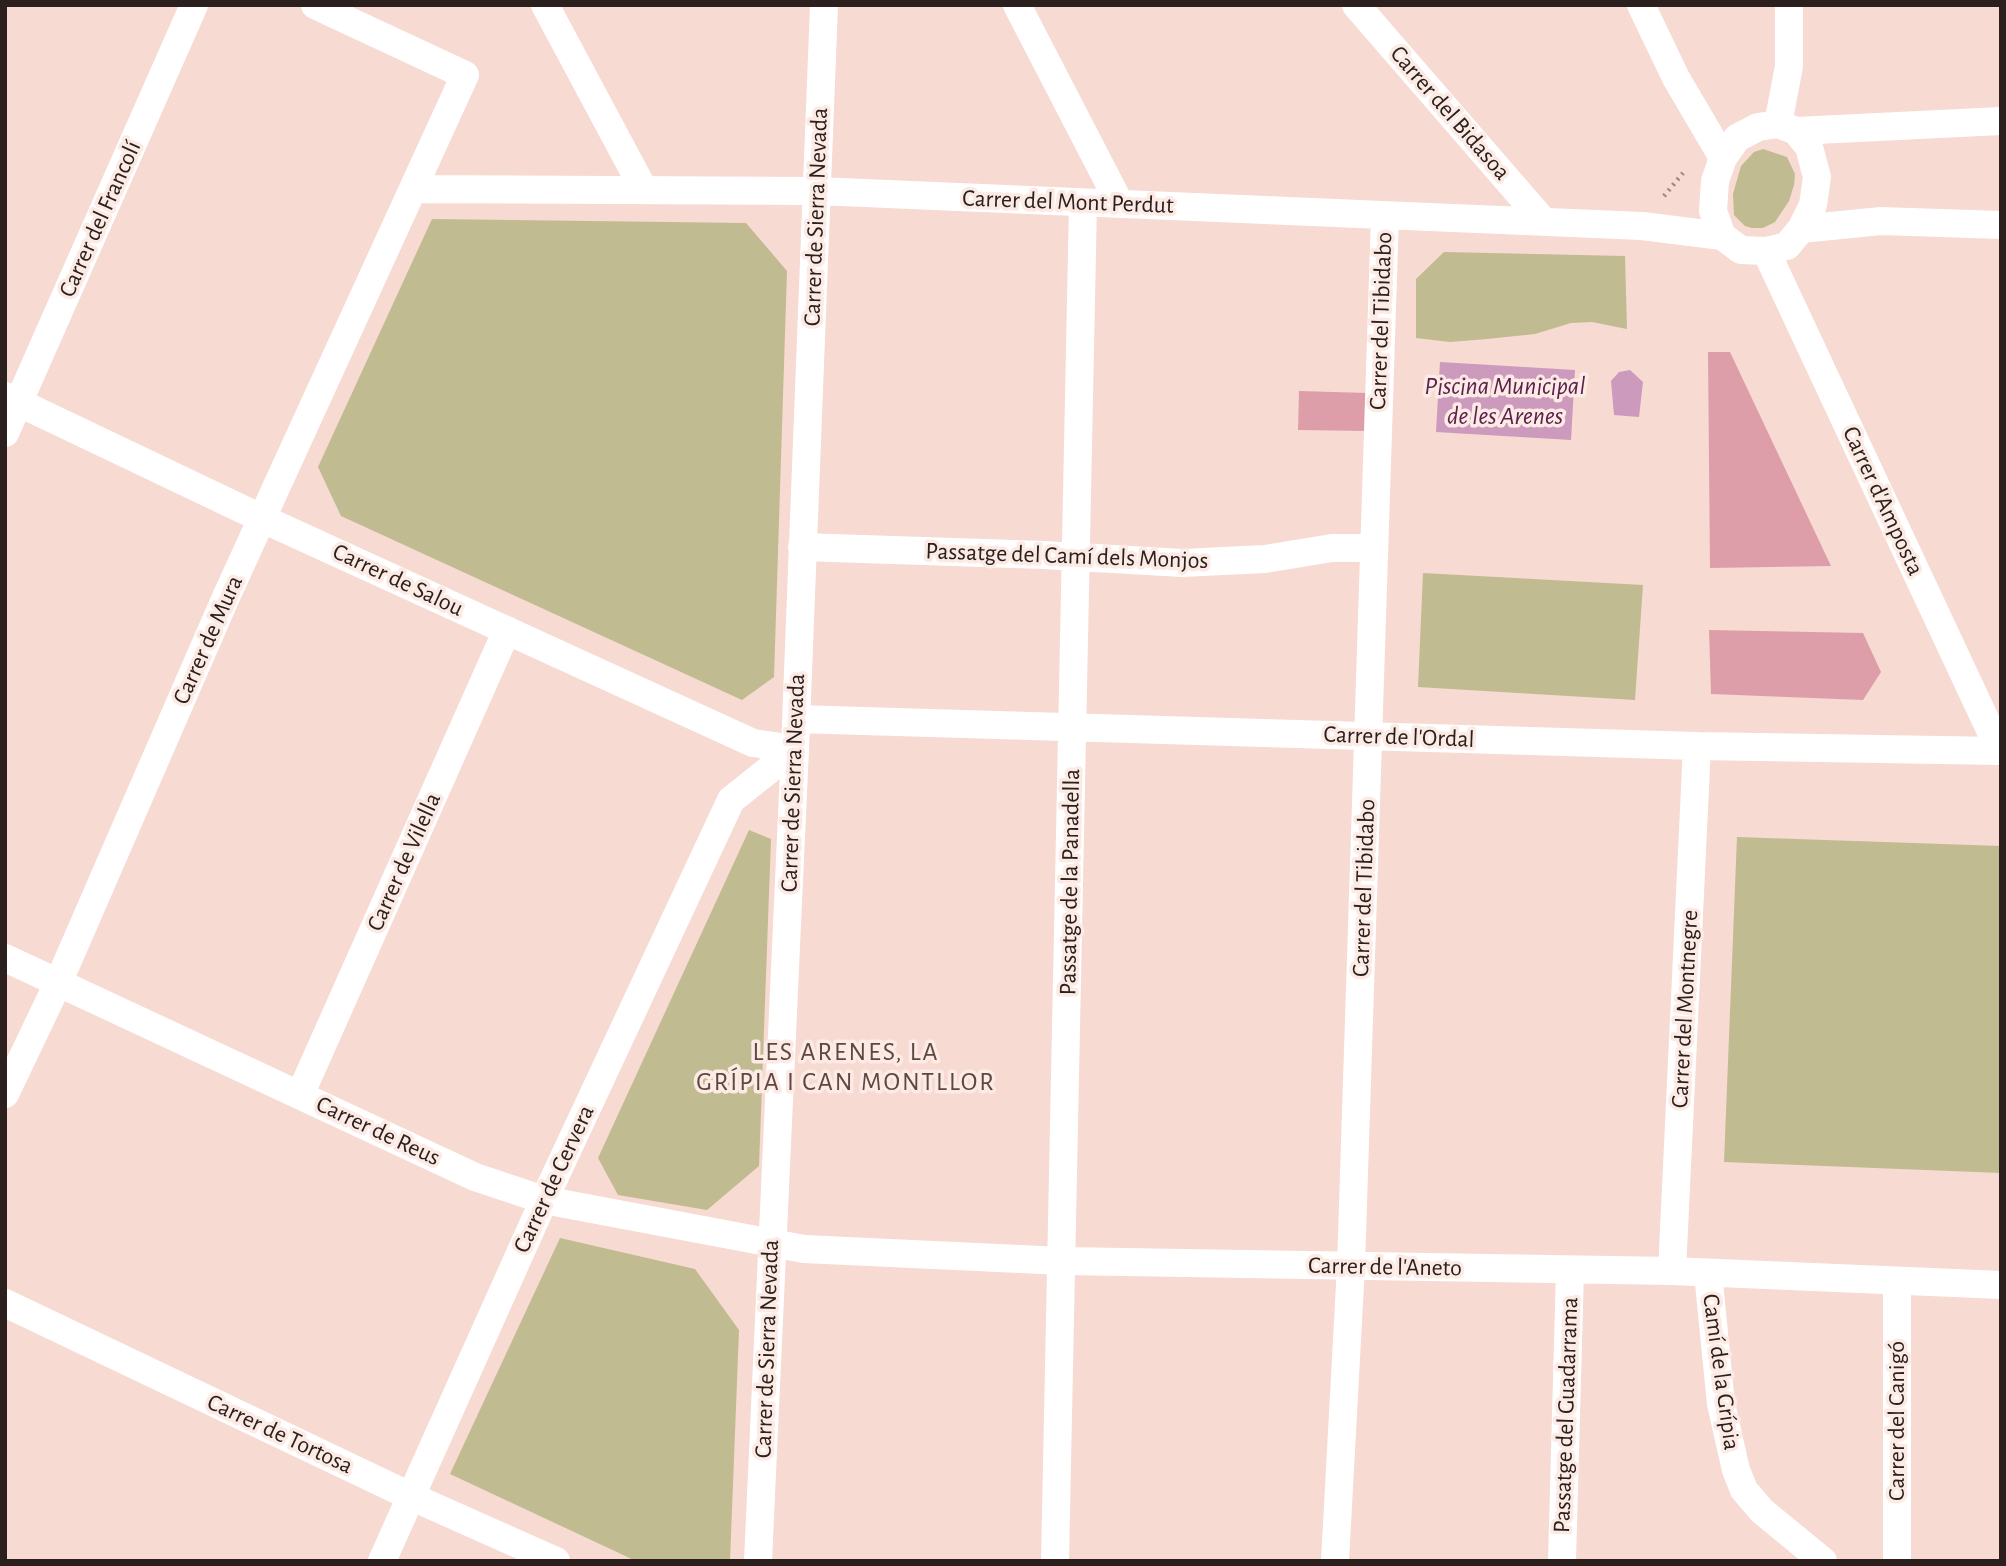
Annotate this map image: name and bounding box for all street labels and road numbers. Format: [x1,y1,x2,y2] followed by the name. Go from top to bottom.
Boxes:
[1384,40,1516,186] street label: Carrer del Bidasoa
[798,107,834,327] street label: Carrer de Sierra Nevada
[53,136,147,302] street label: Carrer del Francolí
[962,184,1174,220] street label: Carrer del Mont Perdut
[1363,231,1399,411] street label: Carrer del Tibidabo
[1836,422,1930,580] street label: Carrer d'Amposta
[328,537,468,623] street label: Carrer de Salou
[925,537,1209,575] street label: Passatge del Camí dels Monjos
[167,571,249,709] street label: Carrer de Mura
[775,673,811,893] street label: Carrer de Sierra Nevada
[1323,720,1475,754] street label: Carrer de l'Ordal
[1054,768,1086,996] street label: Passatge de la Panadella
[361,788,447,936] street label: Carrer de Vilella
[1346,798,1382,978] street label: Carrer del Tibidabo
[1665,909,1705,1109] street label: Carrer del Montnegre
[311,1090,445,1172] street label: Carrer de Reus
[507,1101,601,1257] street label: Carrer de Cervera
[749,1239,785,1459] street label: Carrer de Sierra Nevada
[1308,1251,1462,1283] street label: Carrer de l'Aneto
[1696,1292,1746,1452] street label: Camí de la Grípia
[1547,1297,1585,1533] street label: Passatge del Guadarrama
[1883,1341,1911,1501] street label: Carrer del Canigó
[203,1388,357,1480] street label: Carrer de Tortosa

